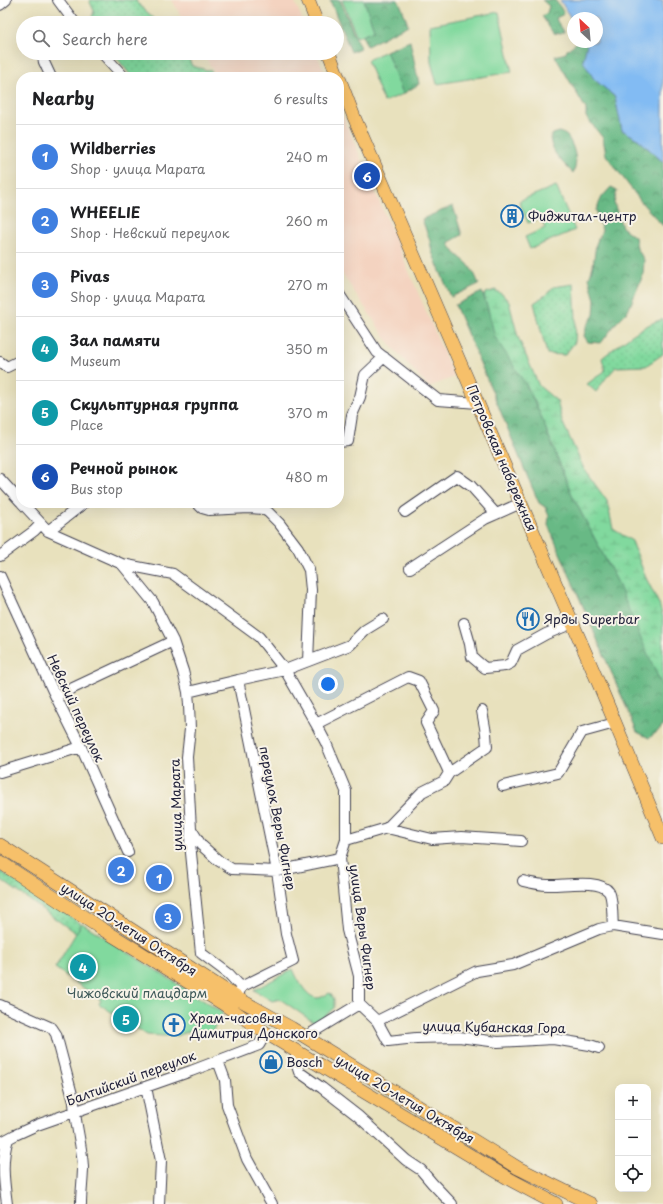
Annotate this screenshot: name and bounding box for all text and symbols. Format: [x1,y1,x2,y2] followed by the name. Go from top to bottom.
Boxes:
[567,12,603,48] north arrow
[16,16,344,60] search box
[30,27,52,49] icon: search
[62,27,148,50] text: Search here
[32,85,94,111] text: Nearby
[273,89,328,108] text: 6 results
[70,136,156,159] text: Wildberries
[42,147,48,166] text: 1
[286,147,328,166] text: 240 m
[70,159,205,178] text: Shop · улица Марата
[354,161,380,191] pin: 6
[70,200,141,223] text: WHEELIE
[499,203,525,229] building icon: Фиджитал-центр
[528,206,637,225] place label: Фиджитал-центр
[40,211,50,230] text: 2
[286,211,328,230] text: 260 m
[70,223,230,242] text: Shop · Невский переулок
[70,264,110,287] text: Pivas
[41,275,49,294] text: 3
[287,275,328,294] text: 270 m
[70,287,205,306] text: Shop · улица Марата
[70,328,160,351] text: Зал памяти
[41,339,49,358] text: 4
[286,339,328,358] text: 350 m
[70,351,121,370] text: Museum
[463,381,542,534] street label: Петровская набережная
[70,392,239,415] text: Скульптурная группа
[41,403,49,422] text: 5
[287,403,328,422] text: 370 m
[70,415,103,434] text: Place
[70,456,177,479] text: Речной рынок
[40,467,50,486] text: 6
[286,467,328,486] text: 480 m
[70,479,123,498] text: Bus stop
[515,606,541,632] restaurant icon: Ярды Superbar
[544,609,640,628] place label: Ярды Superbar
[43,651,110,765] street label: Невский переулок
[318,674,338,694] your location
[255,744,302,891] street label: переулок Веры Фигнер
[164,758,187,852] street label: улица Марата
[108,855,134,885] pin: 2
[146,863,172,893] pin: 1
[345,863,382,991] street label: улица Веры Фигнер
[57,877,201,980] street label: улица 20-летия Октября
[155,902,181,932] pin: 3
[70,952,96,982] pin: 4
[67,983,207,1002] park label: Чижовский плацдарм
[113,1004,139,1034] pin: 5
[189,1008,318,1042] place label: Храм-часовня Димитрия Донского
[161,1012,187,1038] church icon: Храм-часовня Димитрия Донского
[422,1016,567,1037] street label: улица Кубанская Гора
[63,1045,198,1110] street label: Балтийский переулок
[258,1049,284,1075] shop icon: Bosch
[332,1049,478,1148] street label: улица 20-летия Октября
[286,1052,323,1071] place label: Bosch
[615,1084,651,1192] map controls
[615,1084,651,1120] button: +
[615,1120,651,1156] button: −
[615,1156,651,1192] button: locate

